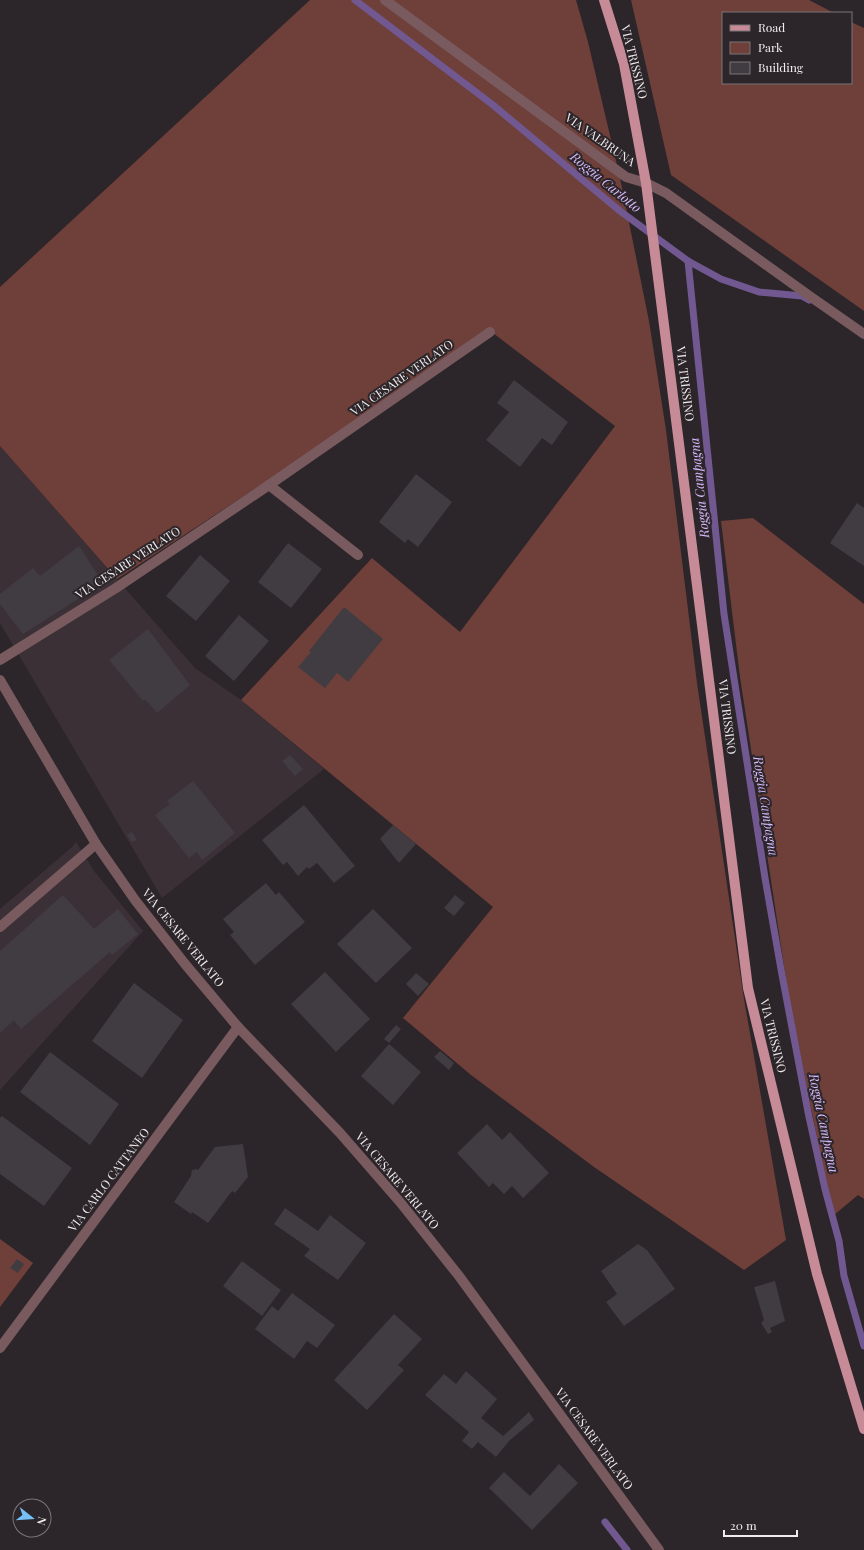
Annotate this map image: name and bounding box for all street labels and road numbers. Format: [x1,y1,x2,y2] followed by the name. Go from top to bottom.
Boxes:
[618,22,652,100] street label: VIA TRISSINO
[562,108,639,170] street label: VIA VALBRUNA
[346,336,456,419] street label: VIA CESARE VERLATO
[673,344,699,422] street label: VIA TRISSINO
[71,522,183,603] street label: VIA CESARE VERLATO
[715,677,741,755] street label: VIA TRISSINO
[138,884,228,990] street label: VIA CESARE VERLATO
[757,996,791,1074] street label: VIA TRISSINO
[63,1124,153,1235] street label: VIA CARLO CATTANEO
[352,1128,443,1232] street label: VIA CESARE VERLATO
[552,1383,637,1493] street label: VIA CESARE VERLATO

